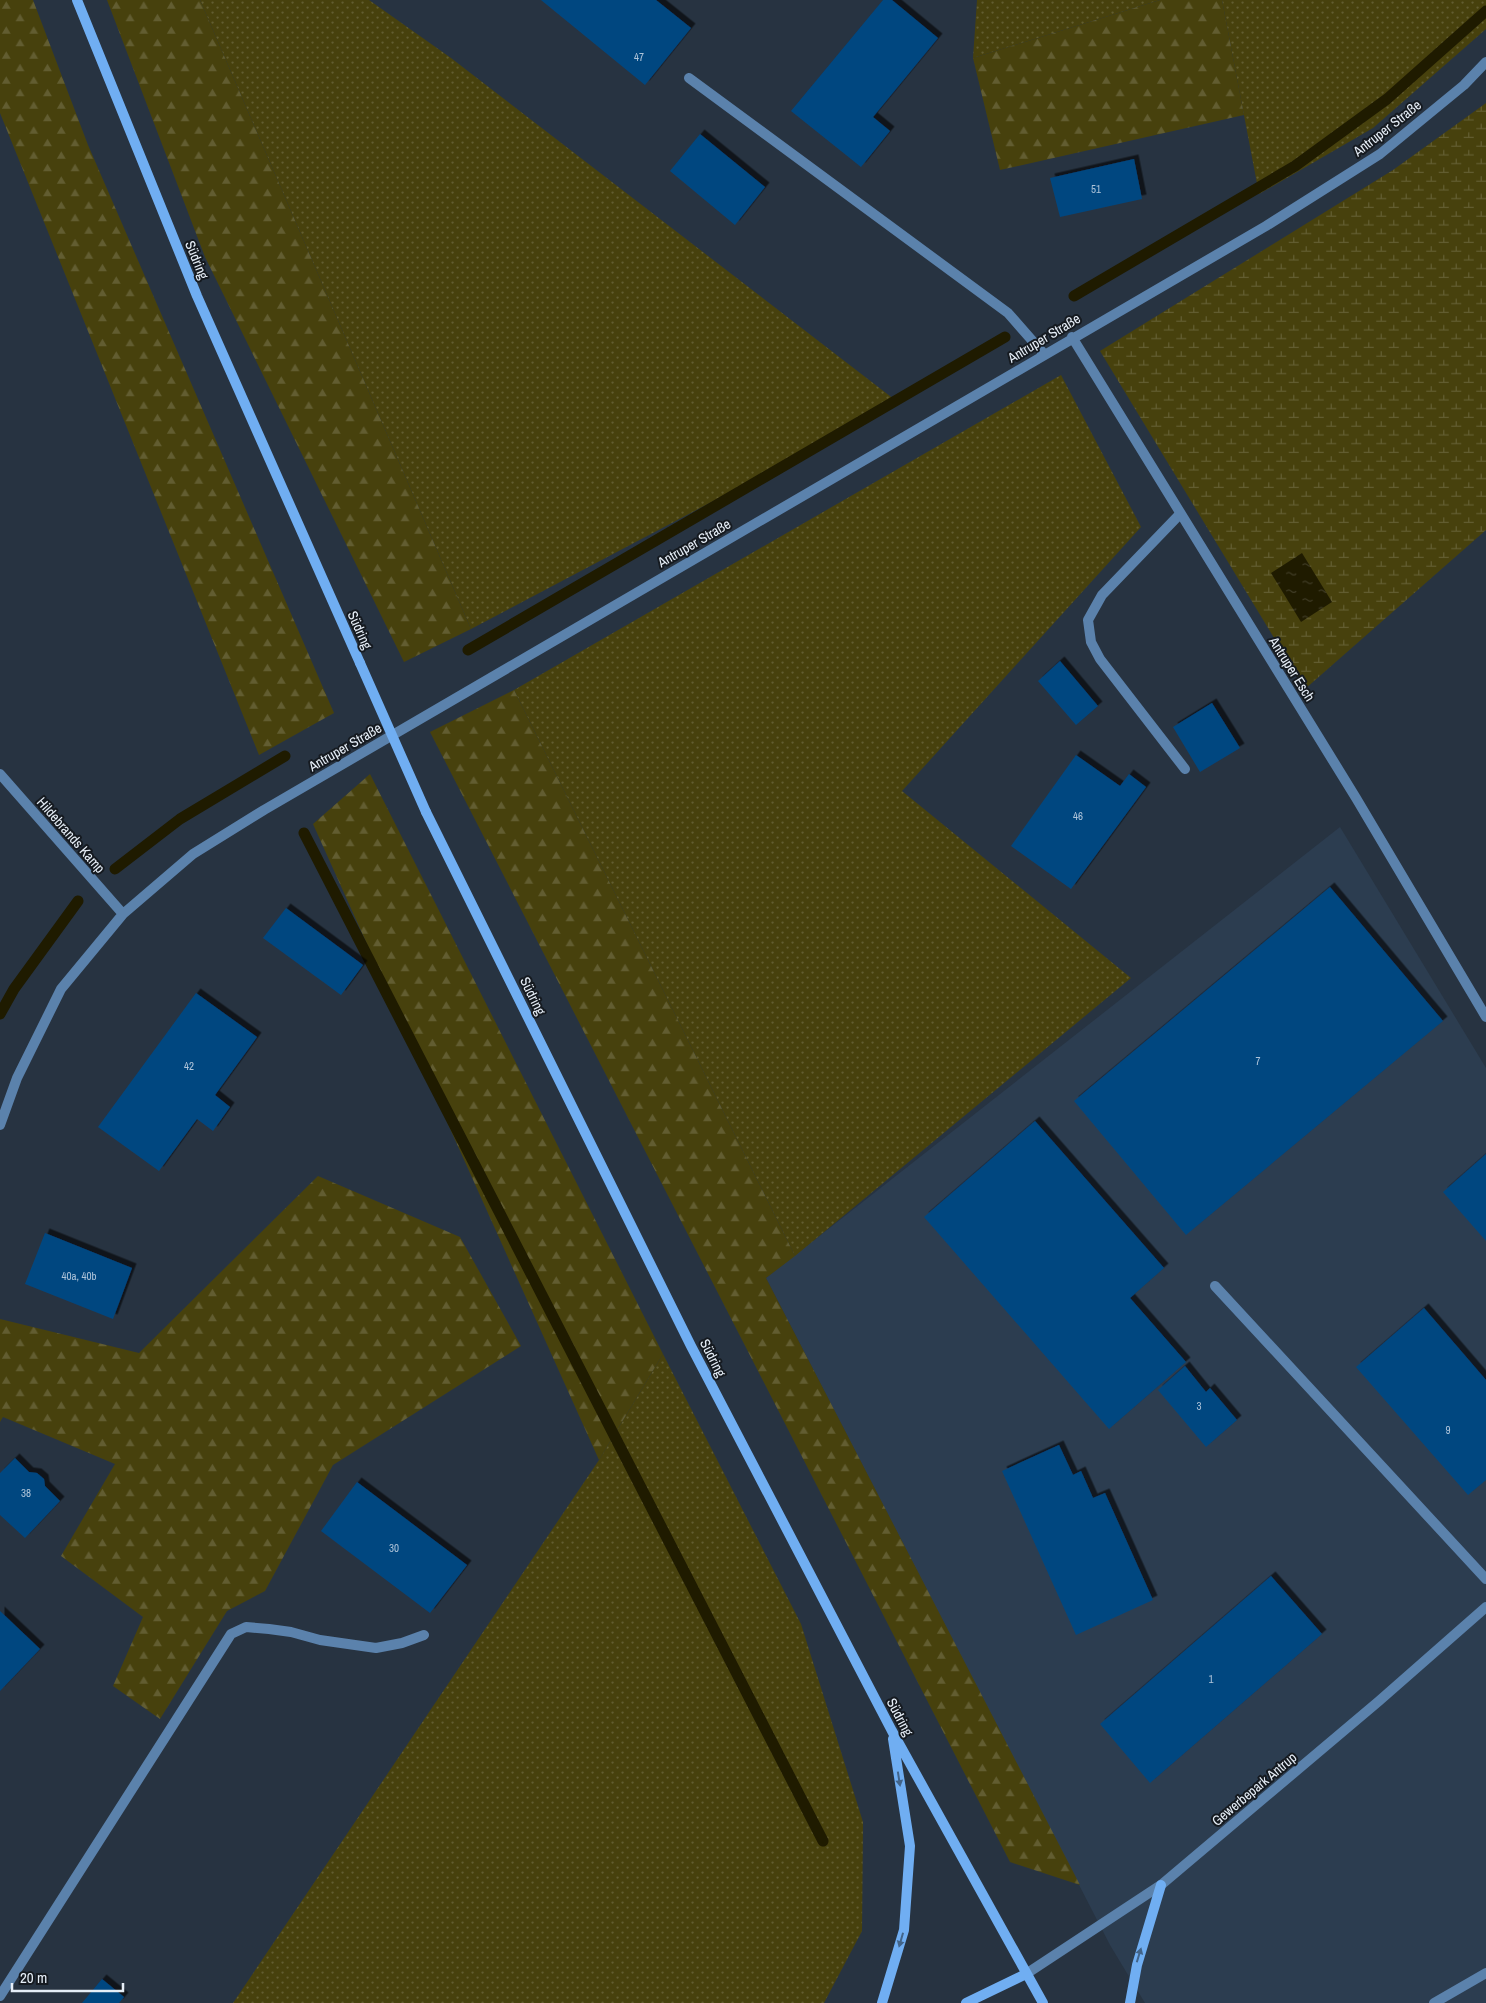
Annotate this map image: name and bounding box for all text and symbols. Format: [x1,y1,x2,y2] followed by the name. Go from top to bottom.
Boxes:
[634,50,644,64] house number: 47
[1348,96,1425,161] street label: Antruper Straße
[1091,182,1101,196] house number: 51
[181,238,213,283] street label: Südring
[1003,309,1084,367] street label: Antruper Straße
[653,515,734,572] street label: Antruper Straße
[344,608,377,653] street label: Südring
[1265,633,1319,705] street label: Antruper Esch
[304,719,385,776] street label: Antruper Straße
[33,793,109,877] street label: Hildebrands Kamp
[1073,809,1083,823] house number: 46
[516,974,550,1019] street label: Südring
[1255,1054,1261,1068] house number: 7
[184,1059,194,1073] house number: 42
[61,1269,97,1283] house number: 40a, 40b
[696,1336,730,1381] street label: Südring
[1196,1399,1202,1413] house number: 3
[1445,1423,1451,1437] house number: 9
[21,1486,31,1500] house number: 38
[389,1541,399,1555] house number: 30
[1208,1672,1214,1686] house number: 1
[883,1695,918,1740] street label: Südring
[1208,1748,1300,1830] street label: Gewerbepark Antrup
[896,1772,904,1788] one-way arrow
[896,1933,904,1948] one-way arrow
[1136,1948,1144,1963] one-way arrow
[12,1960,124,1992] scale bar
[20,1967,47,1988] text: 20 m

